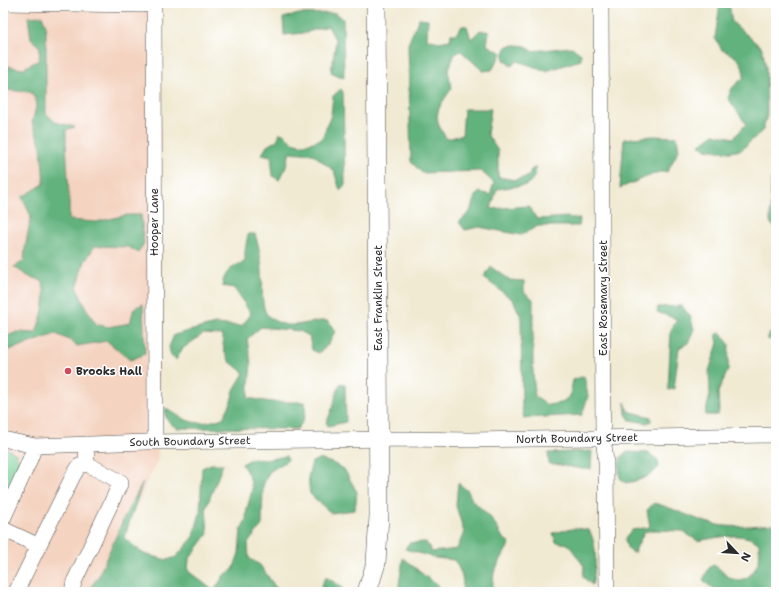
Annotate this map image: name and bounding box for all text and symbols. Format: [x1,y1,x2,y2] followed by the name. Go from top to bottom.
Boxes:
[147,188,162,256] street label: Hooper Lane
[596,240,611,356] street label: East Rosemary Street
[371,245,386,351] street label: East Franklin Street
[76,364,142,379] place label: Brooks Hall
[63,366,73,376] marker: Brooks Hall
[516,430,638,447] street label: North Boundary Street
[129,433,251,450] street label: South Boundary Street
[717,533,757,573] north arrow
[737,550,754,564] text: N

